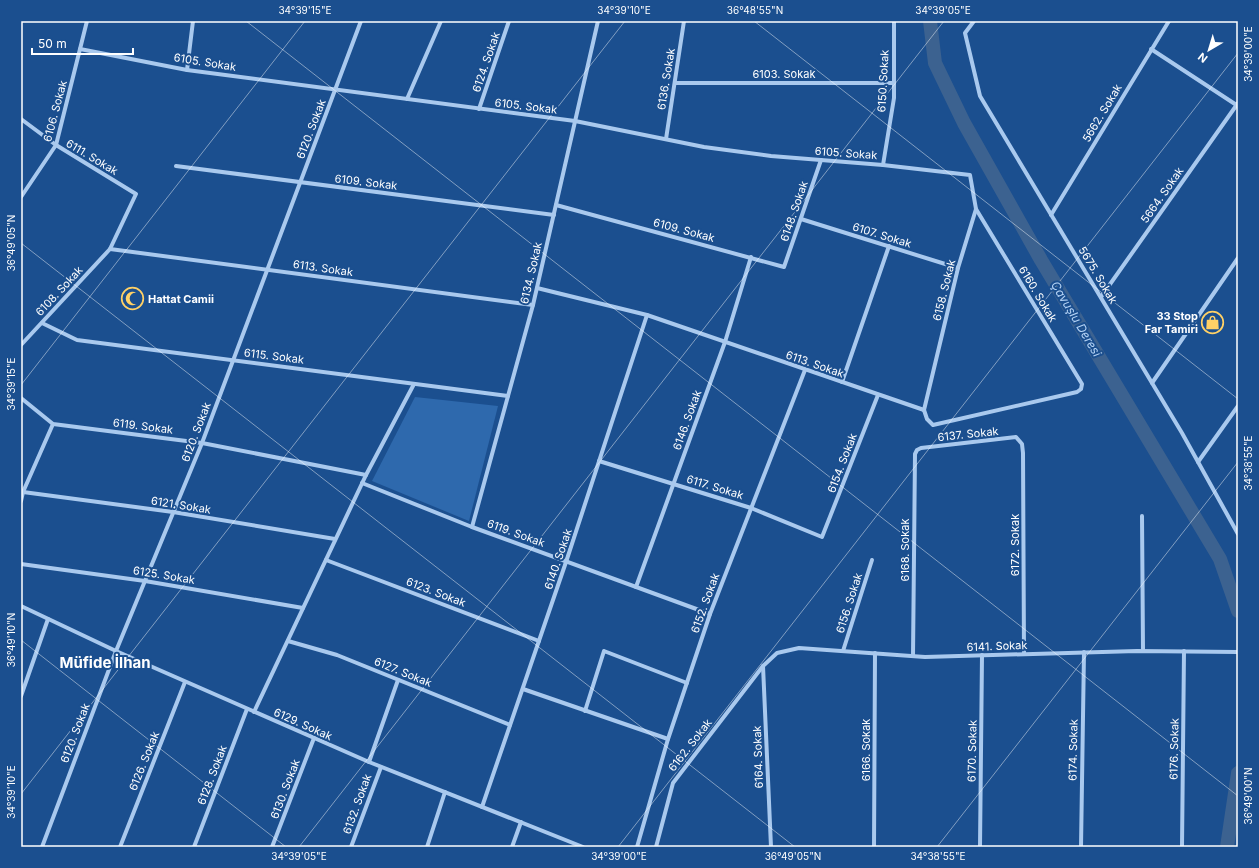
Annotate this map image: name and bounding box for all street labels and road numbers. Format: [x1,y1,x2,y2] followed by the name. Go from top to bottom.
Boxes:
[469,30,503,94] street label: 6124. Sokak
[654,47,678,111] street label: 6136. Sokak
[874,49,892,113] street label: 6150. Sokak
[173,50,237,74] street label: 6105. Sokak
[753,67,815,81] street label: 6103. Sokak
[40,79,70,143] street label: 6106. Sokak
[1079,81,1125,145] street label: 5662. Sokak
[494,95,558,117] street label: 6105. Sokak
[293,97,329,161] street label: 6120. Sokak
[63,136,121,178] street label: 6111. Sokak
[814,144,878,162] street label: 6105. Sokak
[1138,164,1186,226] street label: 5664. Sokak
[334,171,398,193] street label: 6109. Sokak
[777,179,811,243] street label: 6148. Sokak
[652,215,716,245] street label: 6109. Sokak
[851,219,913,251] street label: 6107. Sokak
[517,241,545,305] street label: 6134. Sokak
[1075,244,1121,306] street label: 5675. Sokak
[292,257,354,279] street label: 6113. Sokak
[930,258,958,322] street label: 6158. Sokak
[32,263,86,319] street label: 6108. Sokak
[1016,263,1060,325] street label: 6160. Sokak
[243,345,305,367] street label: 6115. Sokak
[784,348,846,380] street label: 6113. Sokak
[670,388,704,452] street label: 6146. Sokak
[178,400,214,464] street label: 6120. Sokak
[112,415,174,437] street label: 6119. Sokak
[937,424,999,444] street label: 6137. Sokak
[824,431,860,495] street label: 6154. Sokak
[685,472,745,502] street label: 6117. Sokak
[150,493,212,517] street label: 6121. Sokak
[1008,514,1022,576] street label: 6172. Sokak
[485,516,547,550] street label: 6119. Sokak
[898,519,912,581] street label: 6168. Sokak
[541,527,575,591] street label: 6140. Sokak
[132,563,196,587] street label: 6125. Sokak
[688,571,722,635] street label: 6152. Sokak
[833,571,865,635] street label: 6156. Sokak
[404,574,468,610] street label: 6123. Sokak
[966,638,1028,654] street label: 6141. Sokak
[372,654,434,690] street label: 6127. Sokak
[57,701,93,765] street label: 6120. Sokak
[272,705,334,743] street label: 6129. Sokak
[665,716,715,774] street label: 6162. Sokak
[1166,718,1182,780] street label: 6176. Sokak
[859,719,873,781] street label: 6166. Sokak
[1065,719,1081,781] street label: 6174. Sokak
[964,720,980,782] street label: 6170. Sokak
[750,725,766,789] street label: 6164. Sokak
[126,729,162,793] street label: 6126. Sokak
[194,743,230,807] street label: 6128. Sokak
[267,757,303,821] street label: 6130. Sokak
[340,772,374,836] street label: 6132. Sokak

